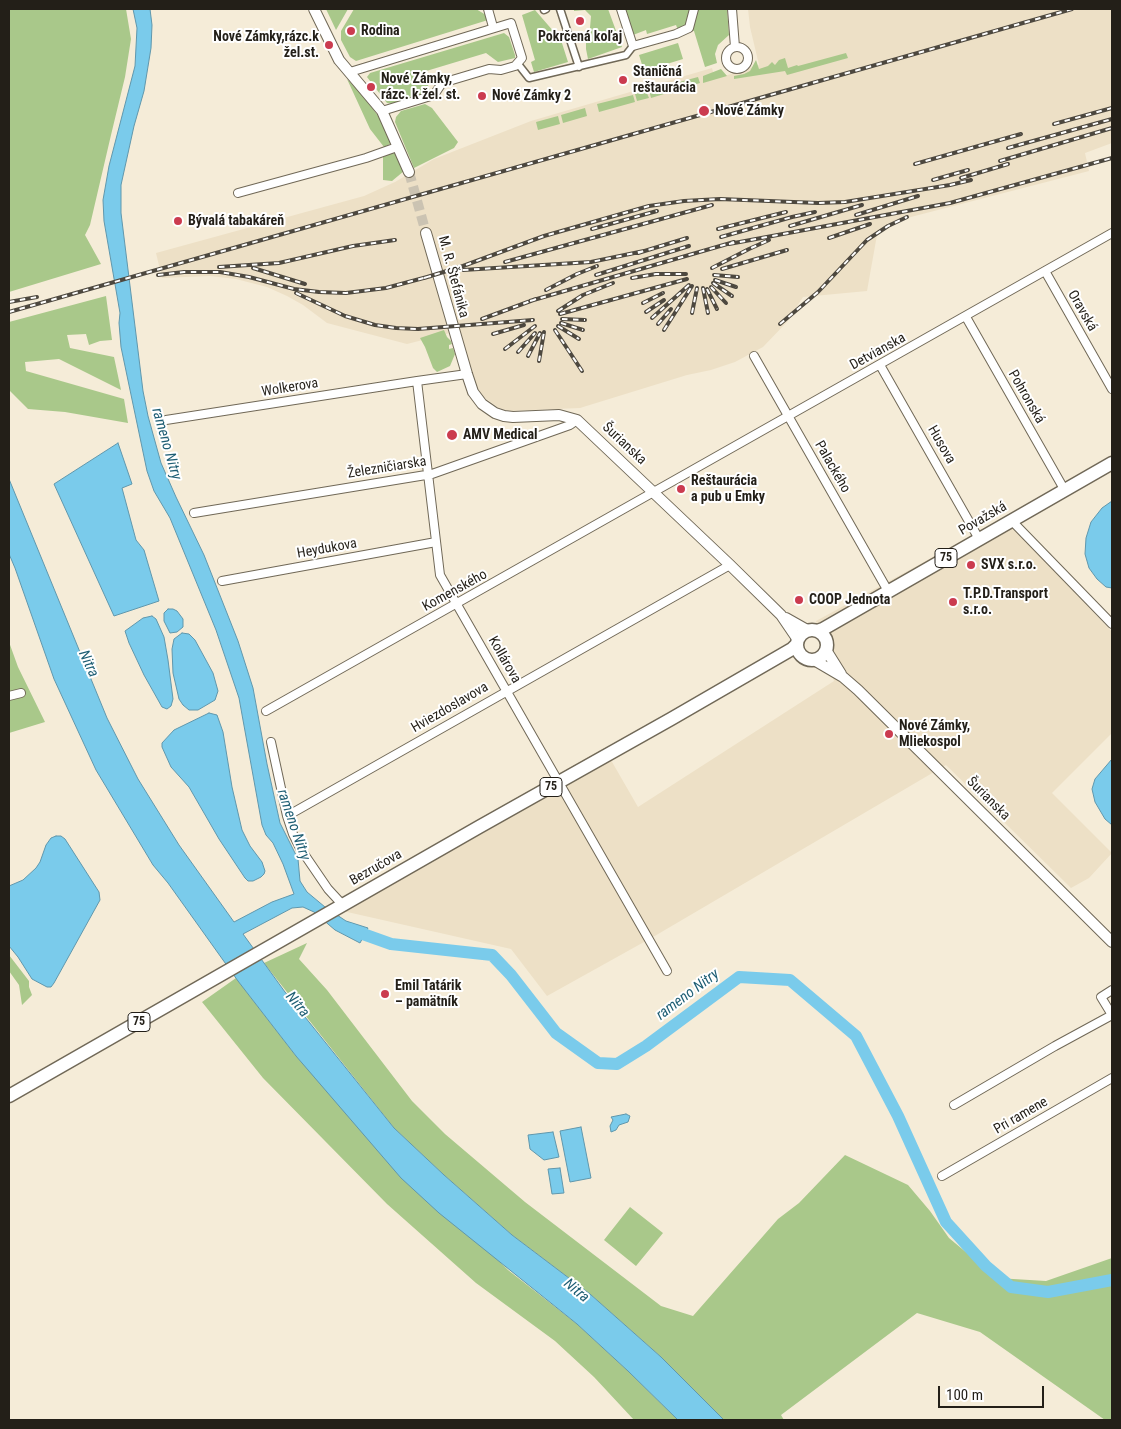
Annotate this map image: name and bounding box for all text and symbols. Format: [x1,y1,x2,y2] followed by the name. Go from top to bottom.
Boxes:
[574,15,586,27] marker: Pokrčená koľaj
[361,23,400,39] place label: Rodina
[345,25,357,37] marker: Rodina
[213,29,319,62] place label: Nové Zámky,rázc.k žel.st.
[538,29,622,45] place label: Pokrčená koľaj
[323,39,335,51] marker: Nové Zámky,rázc.k žel.st.
[633,64,696,96] place label: Staničná reštaurácia
[381,71,460,104] place label: Nové Zámky, rázc. k žel. st.
[617,74,629,86] marker: Staničná reštaurácia
[365,81,377,93] marker: Nové Zámky, rázc. k žel. st.
[492,88,571,104] place label: Nové Zámky 2
[476,90,488,102] marker: Nové Zámky 2
[715,103,784,119] place label: Nové Zámky
[697,104,711,118] marker: Nové Zámky
[188,213,284,229] place label: Bývalá tabakáreň
[172,215,184,227] marker: Bývalá tabakáreň
[434,234,472,320] street label: M. R. Štefánika
[1064,288,1100,334] street label: Oravská
[847,330,909,374] street label: Detvianska
[1004,367,1048,427] street label: Pohronská
[261,375,319,401] street label: Wolkerova
[147,406,185,482] water label: rameno Nitry
[598,419,650,469] street label: Šurianska
[923,423,959,467] street label: Husova
[463,427,538,443] place label: AMV Medical
[445,428,459,442] marker: AMV Medical
[810,438,854,496] street label: Palackého
[346,453,428,483] street label: Železničiarska
[691,473,765,506] place label: Reštaurácia a pub u Emky
[675,483,687,495] marker: Reštaurácia a pub u Emky
[956,499,1010,539] street label: Považská
[296,535,358,563] street label: Heydukova
[935,548,957,568] road number: 75
[981,557,1037,573] place label: SVX s.r.o.
[965,559,977,571] marker: SVX s.r.o.
[420,566,490,616] street label: Komenského
[963,586,1048,618] place label: T.P.D.Transport s.r.o.
[809,592,890,608] place label: COOP Jednota
[793,594,805,606] marker: COOP Jednota
[947,596,959,608] marker: T.P.D.Transport s.r.o.
[484,634,524,686] street label: Kollárova
[74,648,102,680] water label: Nitra
[409,679,491,737] street label: Hviezdoslavova
[899,718,970,750] place label: Nové Zámky, Mliekospol
[883,728,895,740] marker: Nové Zámky, Mliekospol
[963,774,1013,824] street label: Šurianska
[540,778,562,796] road number: 75
[272,787,314,863] water label: rameno Nitry
[347,846,405,890] street label: Bezručova
[653,966,723,1024] water label: rameno Nitry
[395,978,461,1010] place label: Emil Tatárik – pamätník
[379,988,391,1000] marker: Emil Tatárik – pamätník
[281,989,313,1021] water label: Nitra
[128,1012,150,1032] road number: 75
[991,1094,1051,1138] street label: Pri ramene
[560,1275,592,1307] water label: Nitra
[941,1376,1047,1408] scale bar
[946,1386,983,1404] text: 100 m

